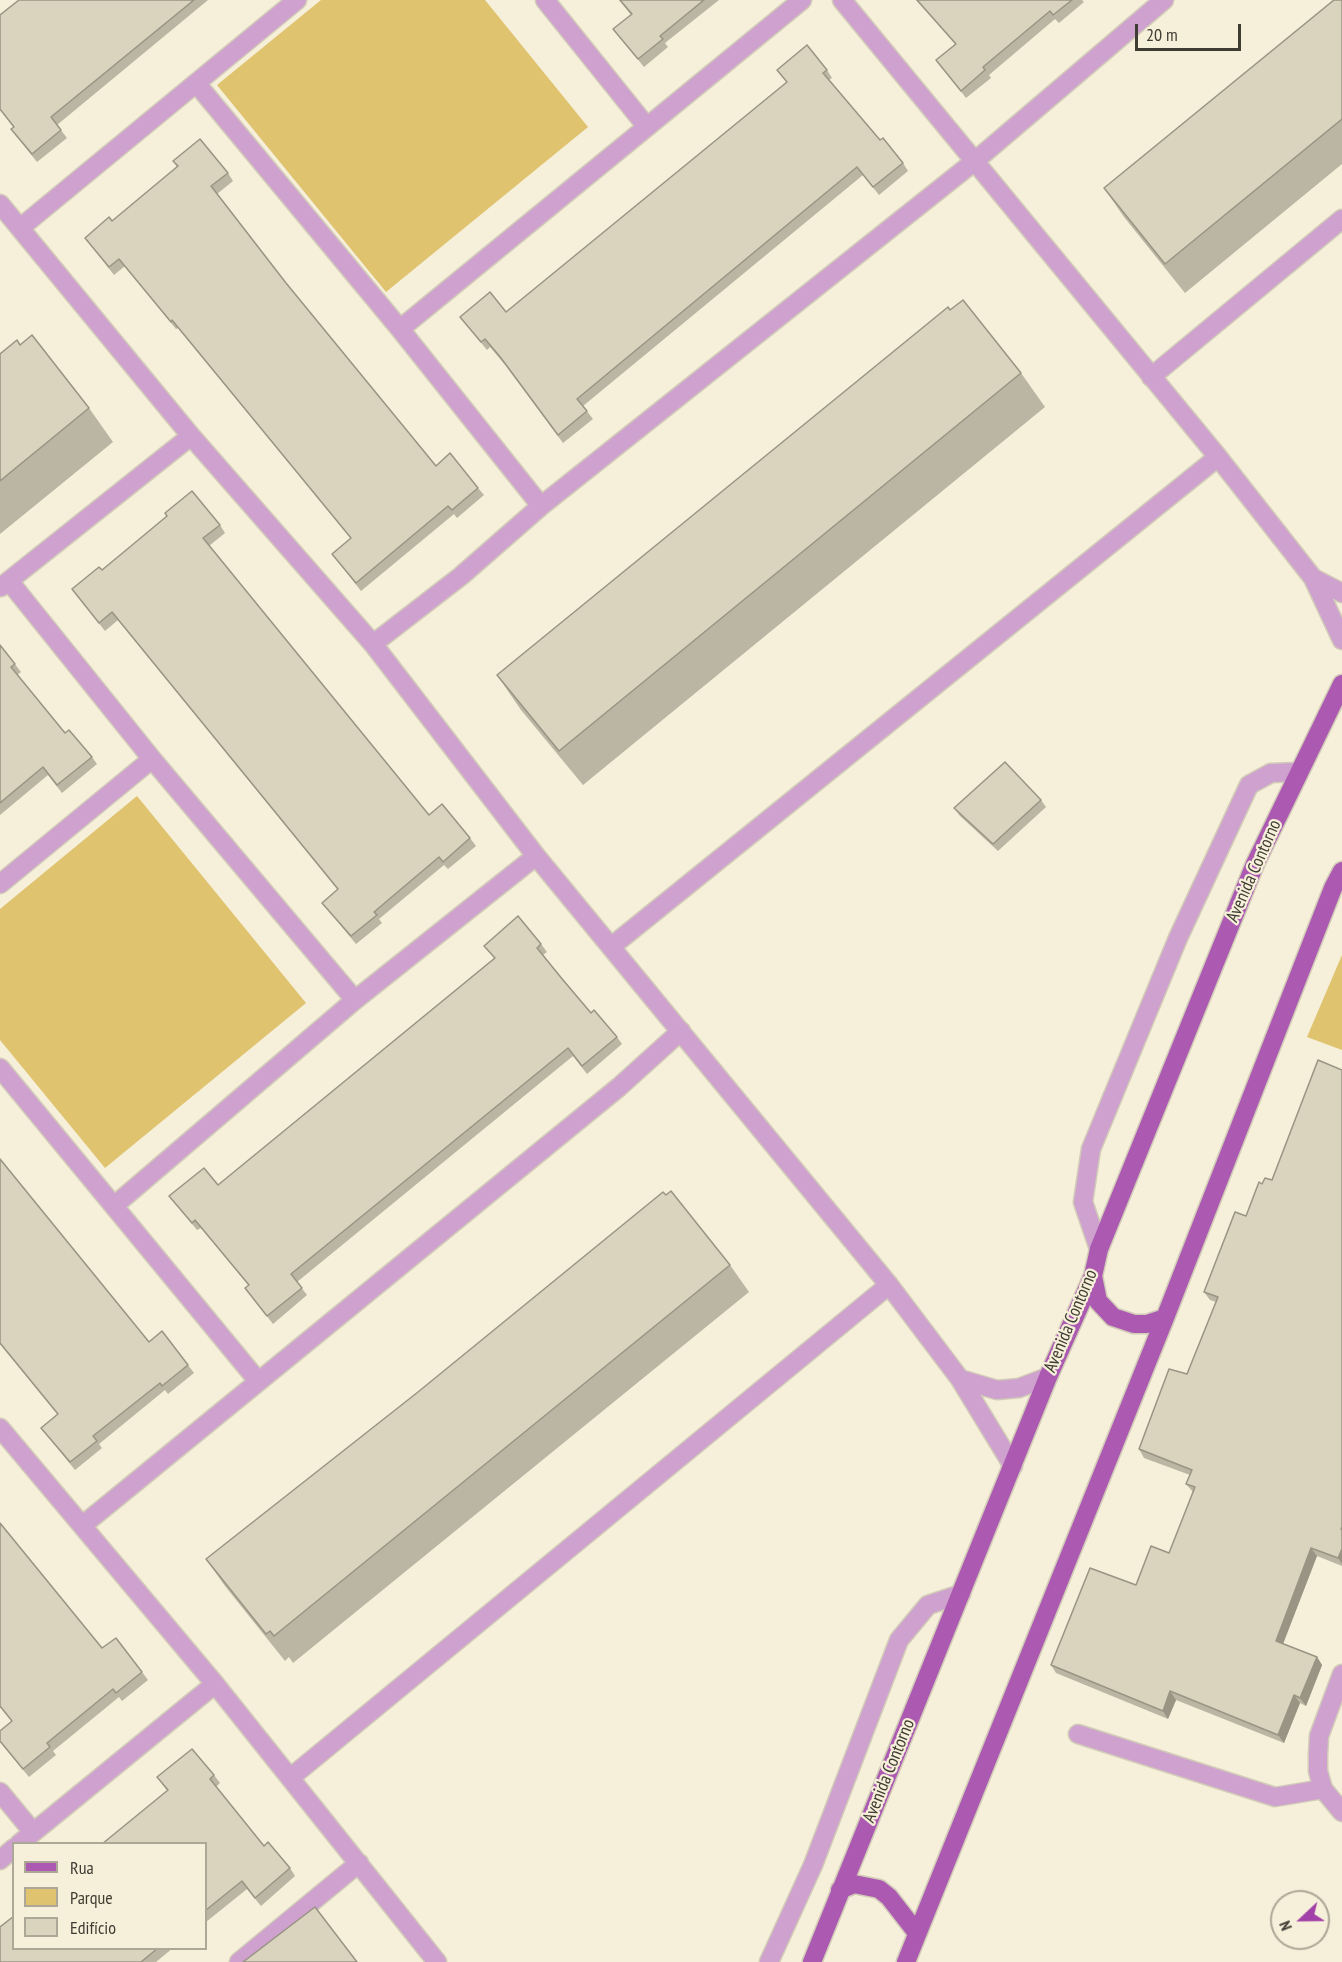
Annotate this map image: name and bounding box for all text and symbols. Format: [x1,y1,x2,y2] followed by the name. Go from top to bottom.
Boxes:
[1138,12,1244,50] scale bar
[1146,23,1178,46] text: 20 m
[1222,817,1286,925] street label: Avenida Contorno
[1040,1266,1102,1376] street label: Avenida Contorno
[858,1716,920,1826] street label: Avenida Contorno
[12,1842,207,1950] legend
[70,1856,94,1879] text: Rua
[70,1886,113,1909] text: Parque
[1270,1890,1330,1950] north arrow
[70,1916,116,1939] text: Edifício
[1274,1918,1296,1934] text: N

